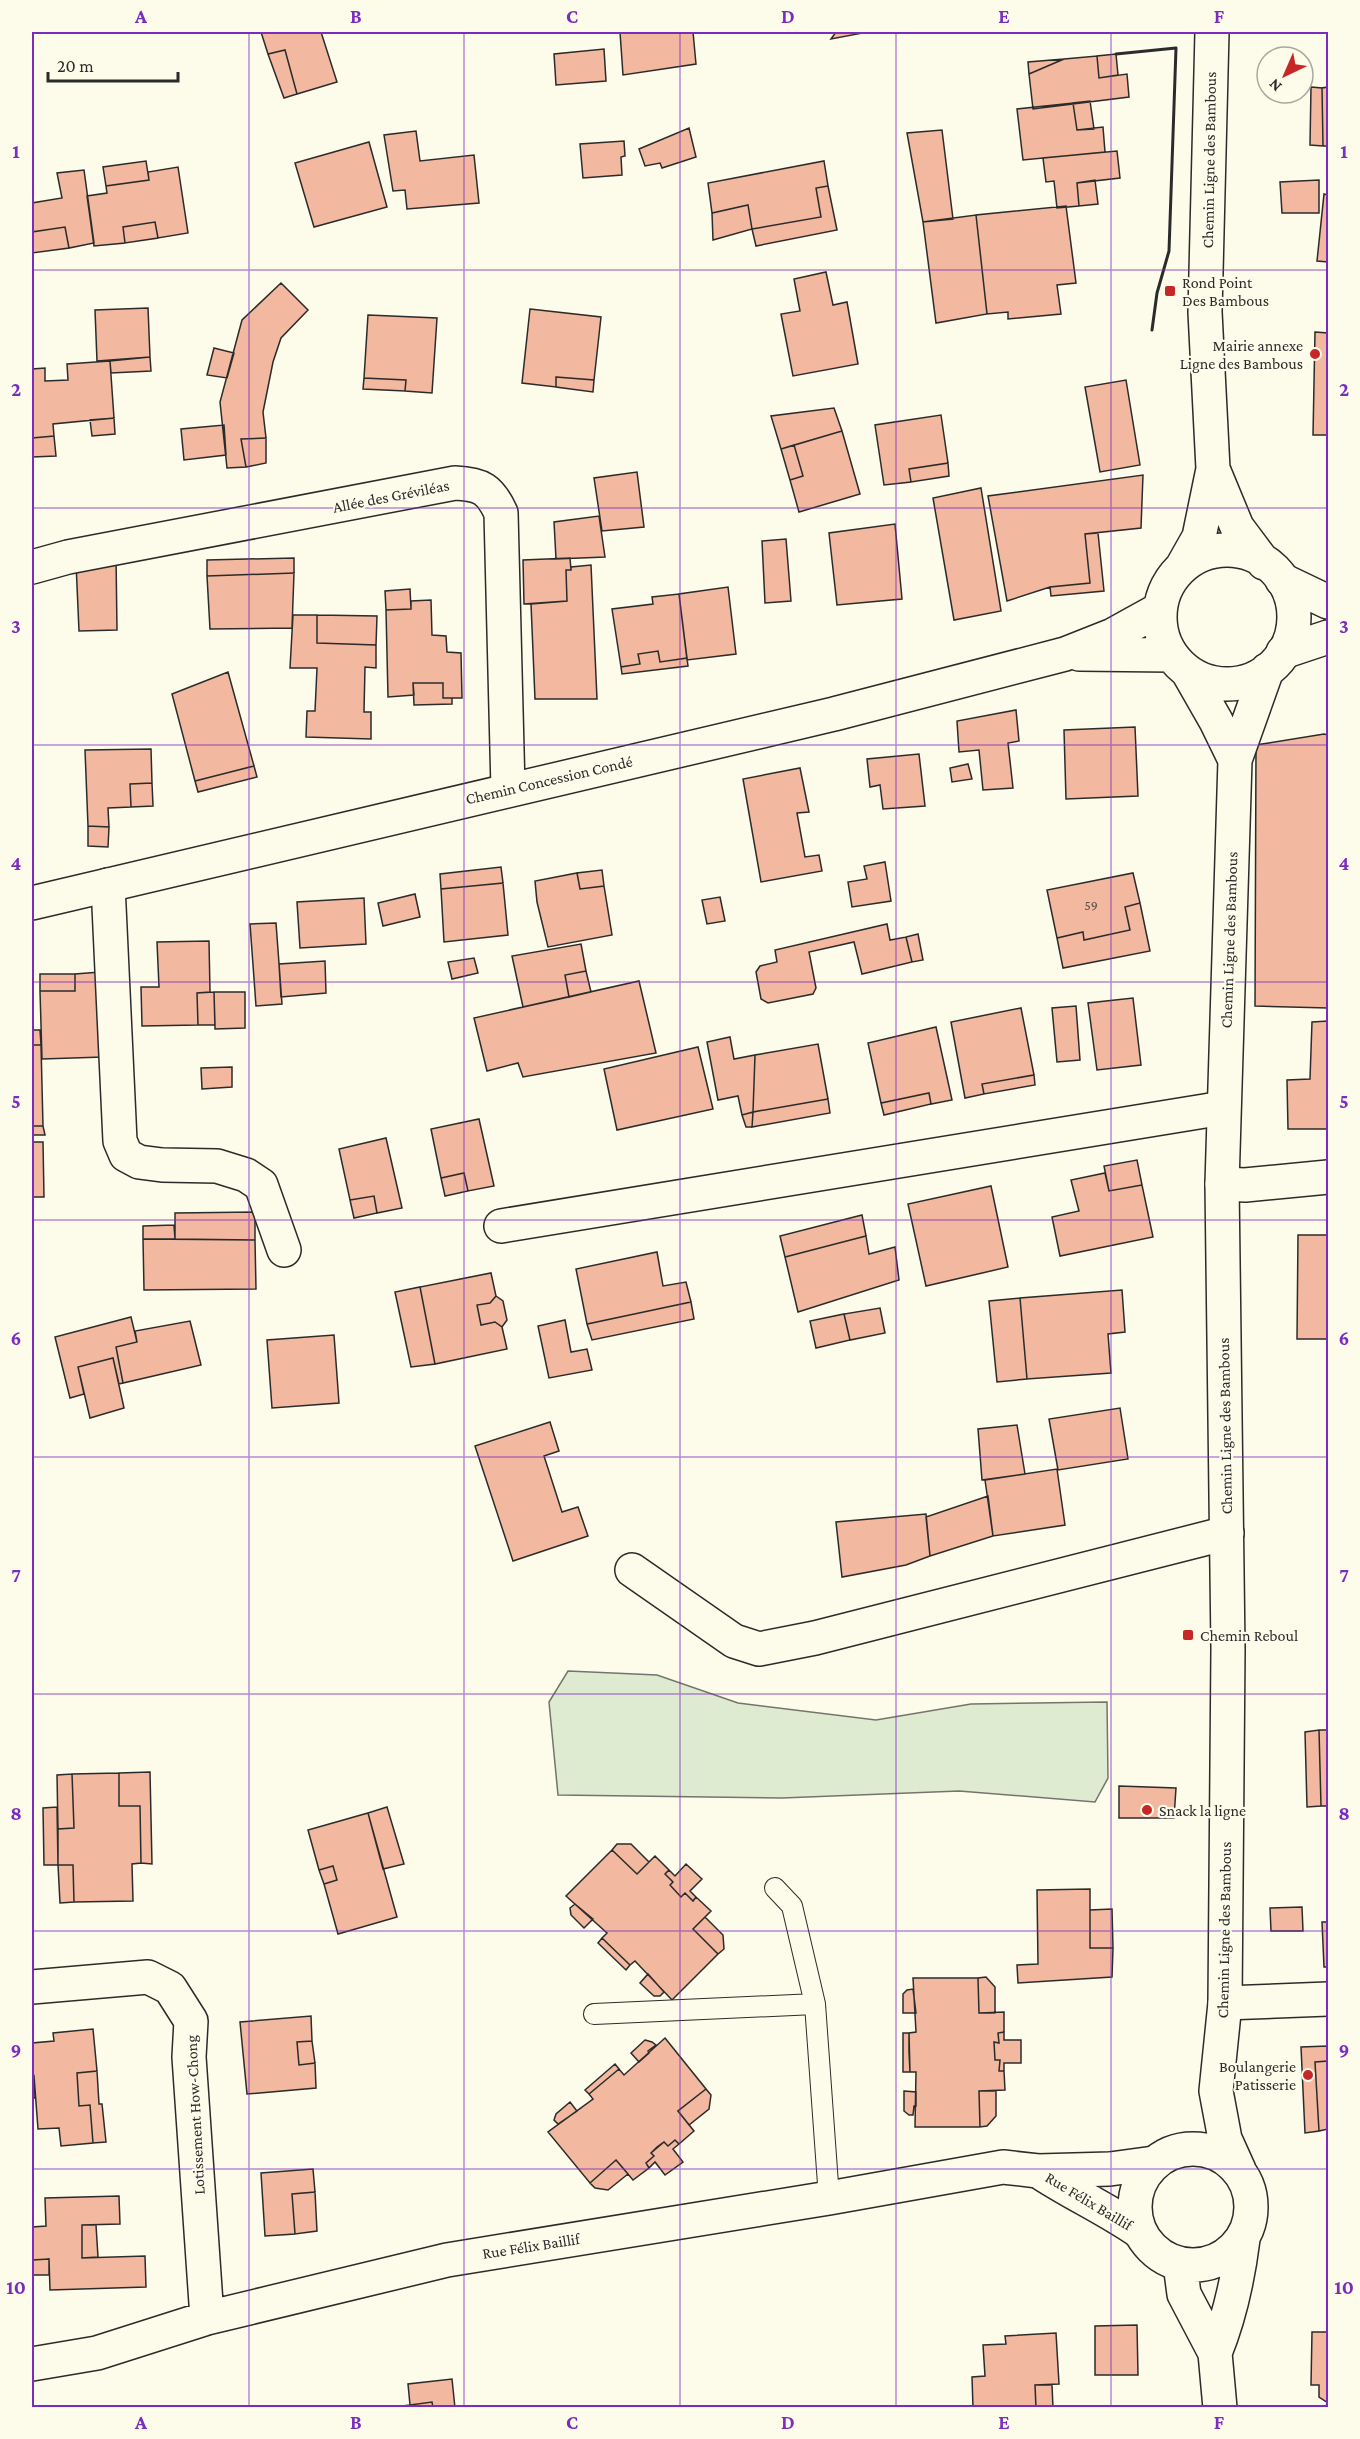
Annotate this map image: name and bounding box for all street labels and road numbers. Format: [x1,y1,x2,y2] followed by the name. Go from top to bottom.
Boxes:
[1199,71,1220,249] street label: Chemin Ligne des Bambous
[331,476,451,516] street label: Allée des Gréviléas
[464,753,634,807] street label: Chemin Concession Condé
[1217,851,1242,1029] street label: Chemin Ligne des Bambous
[1215,1337,1236,1515] street label: Chemin Ligne des Bambous
[1214,1841,1235,2019] street label: Chemin Ligne des Bambous
[182,2034,209,2195] street label: Lotissement How-Chong
[1042,2168,1137,2234] street label: Rue Félix Baillif
[481,2230,582,2262] street label: Rue Félix Baillif

